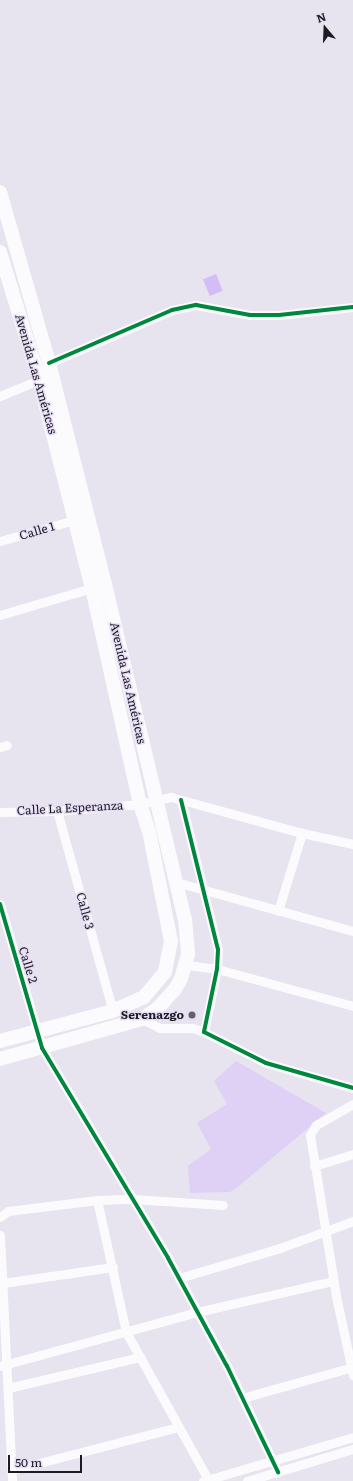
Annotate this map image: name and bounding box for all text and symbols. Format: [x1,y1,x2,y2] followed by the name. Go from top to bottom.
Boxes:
[305,8,345,48] north arrow
[314,8,328,26] text: N
[12,312,60,436] street label: Avenida Las Américas
[18,519,56,543] street label: Calle 1
[107,621,149,745] street label: Avenida Las Américas
[16,798,124,818] street label: Calle La Esperanza
[73,891,97,931] street label: Calle 3
[16,945,40,985] street label: Calle 2
[121,1008,184,1022] place label: Serenazgo
[187,1010,197,1020] marker: Serenazgo
[10,1447,84,1473] scale bar
[15,1453,42,1471] text: 50 m

